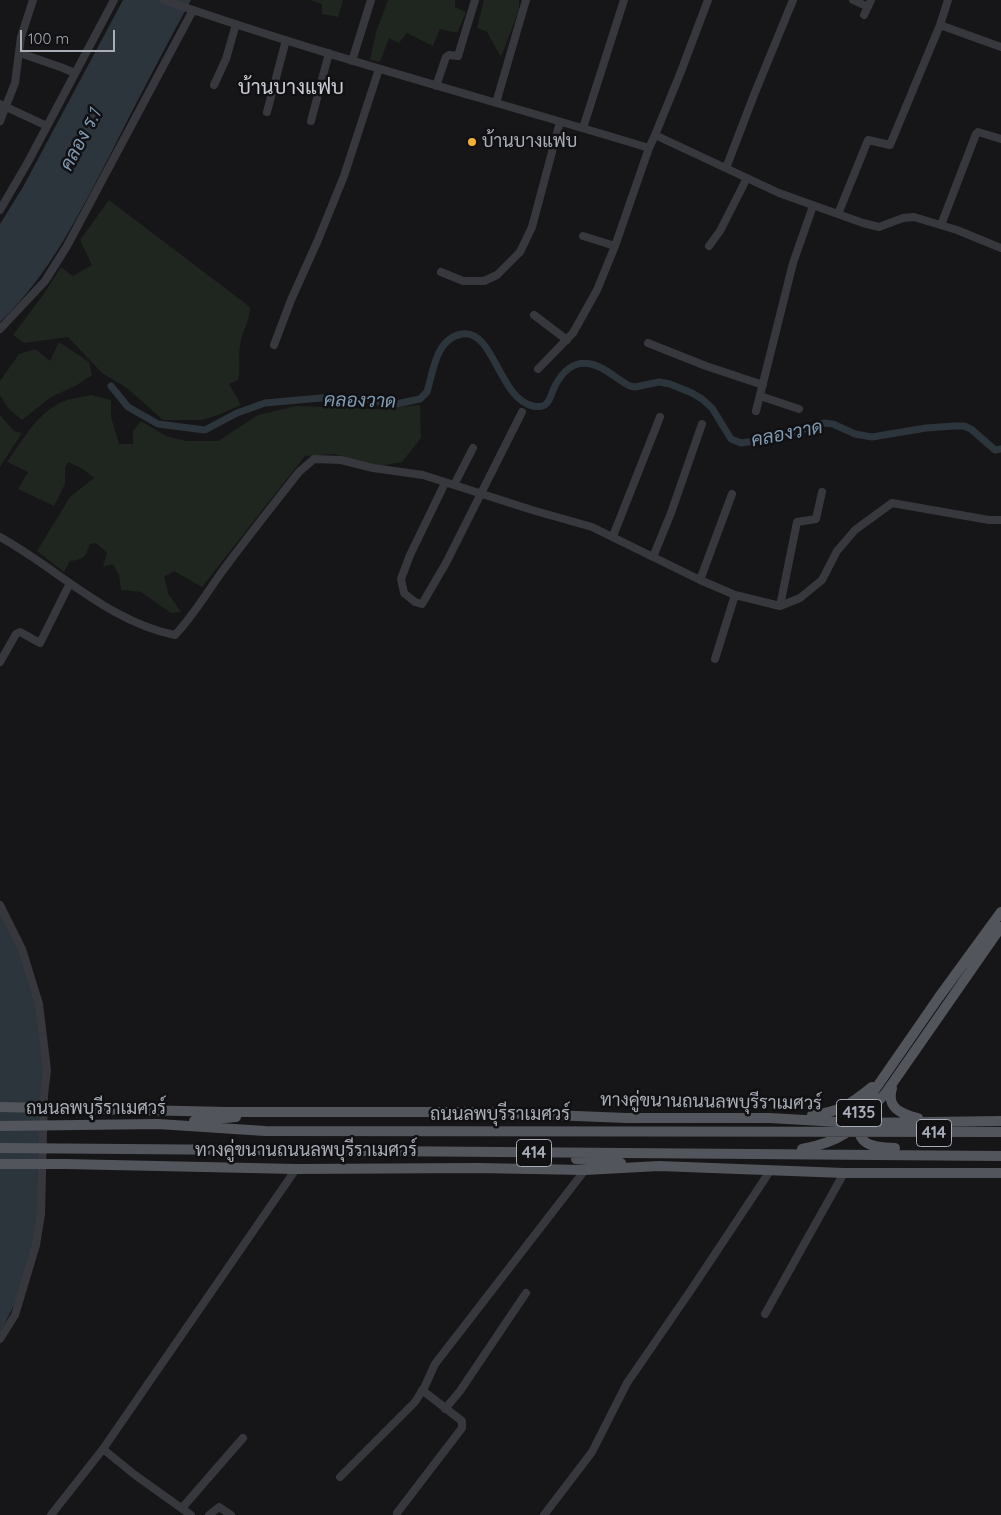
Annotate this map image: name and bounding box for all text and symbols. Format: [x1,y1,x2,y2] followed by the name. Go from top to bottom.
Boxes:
[22,20,118,52] scale bar
[28,29,69,48] text: 100 m
[238,76,344,100] district label: บ้านบางแฟบ
[55,105,107,175] water label: คลอง ร.1
[482,131,577,153] place label: บ้านบางแฟบ
[466,136,478,148] marker: บ้านบางแฟบ
[324,389,396,413] water label: คลองวาด
[749,416,825,452] water label: คลองวาด
[600,1089,822,1115] street label: ทางคู่ขนานถนนลพบุรีราเมศวร์
[26,1098,166,1120] street label: ถนนลพบุรีราเมศวร์
[836,1100,882,1126] road number: 4135
[430,1104,570,1126] street label: ถนนลพบุรีราเมศวร์
[916,1120,952,1146] road number: 414
[195,1140,417,1162] street label: ทางคู่ขนานถนนลพบุรีราเมศวร์
[516,1140,552,1166] road number: 414

